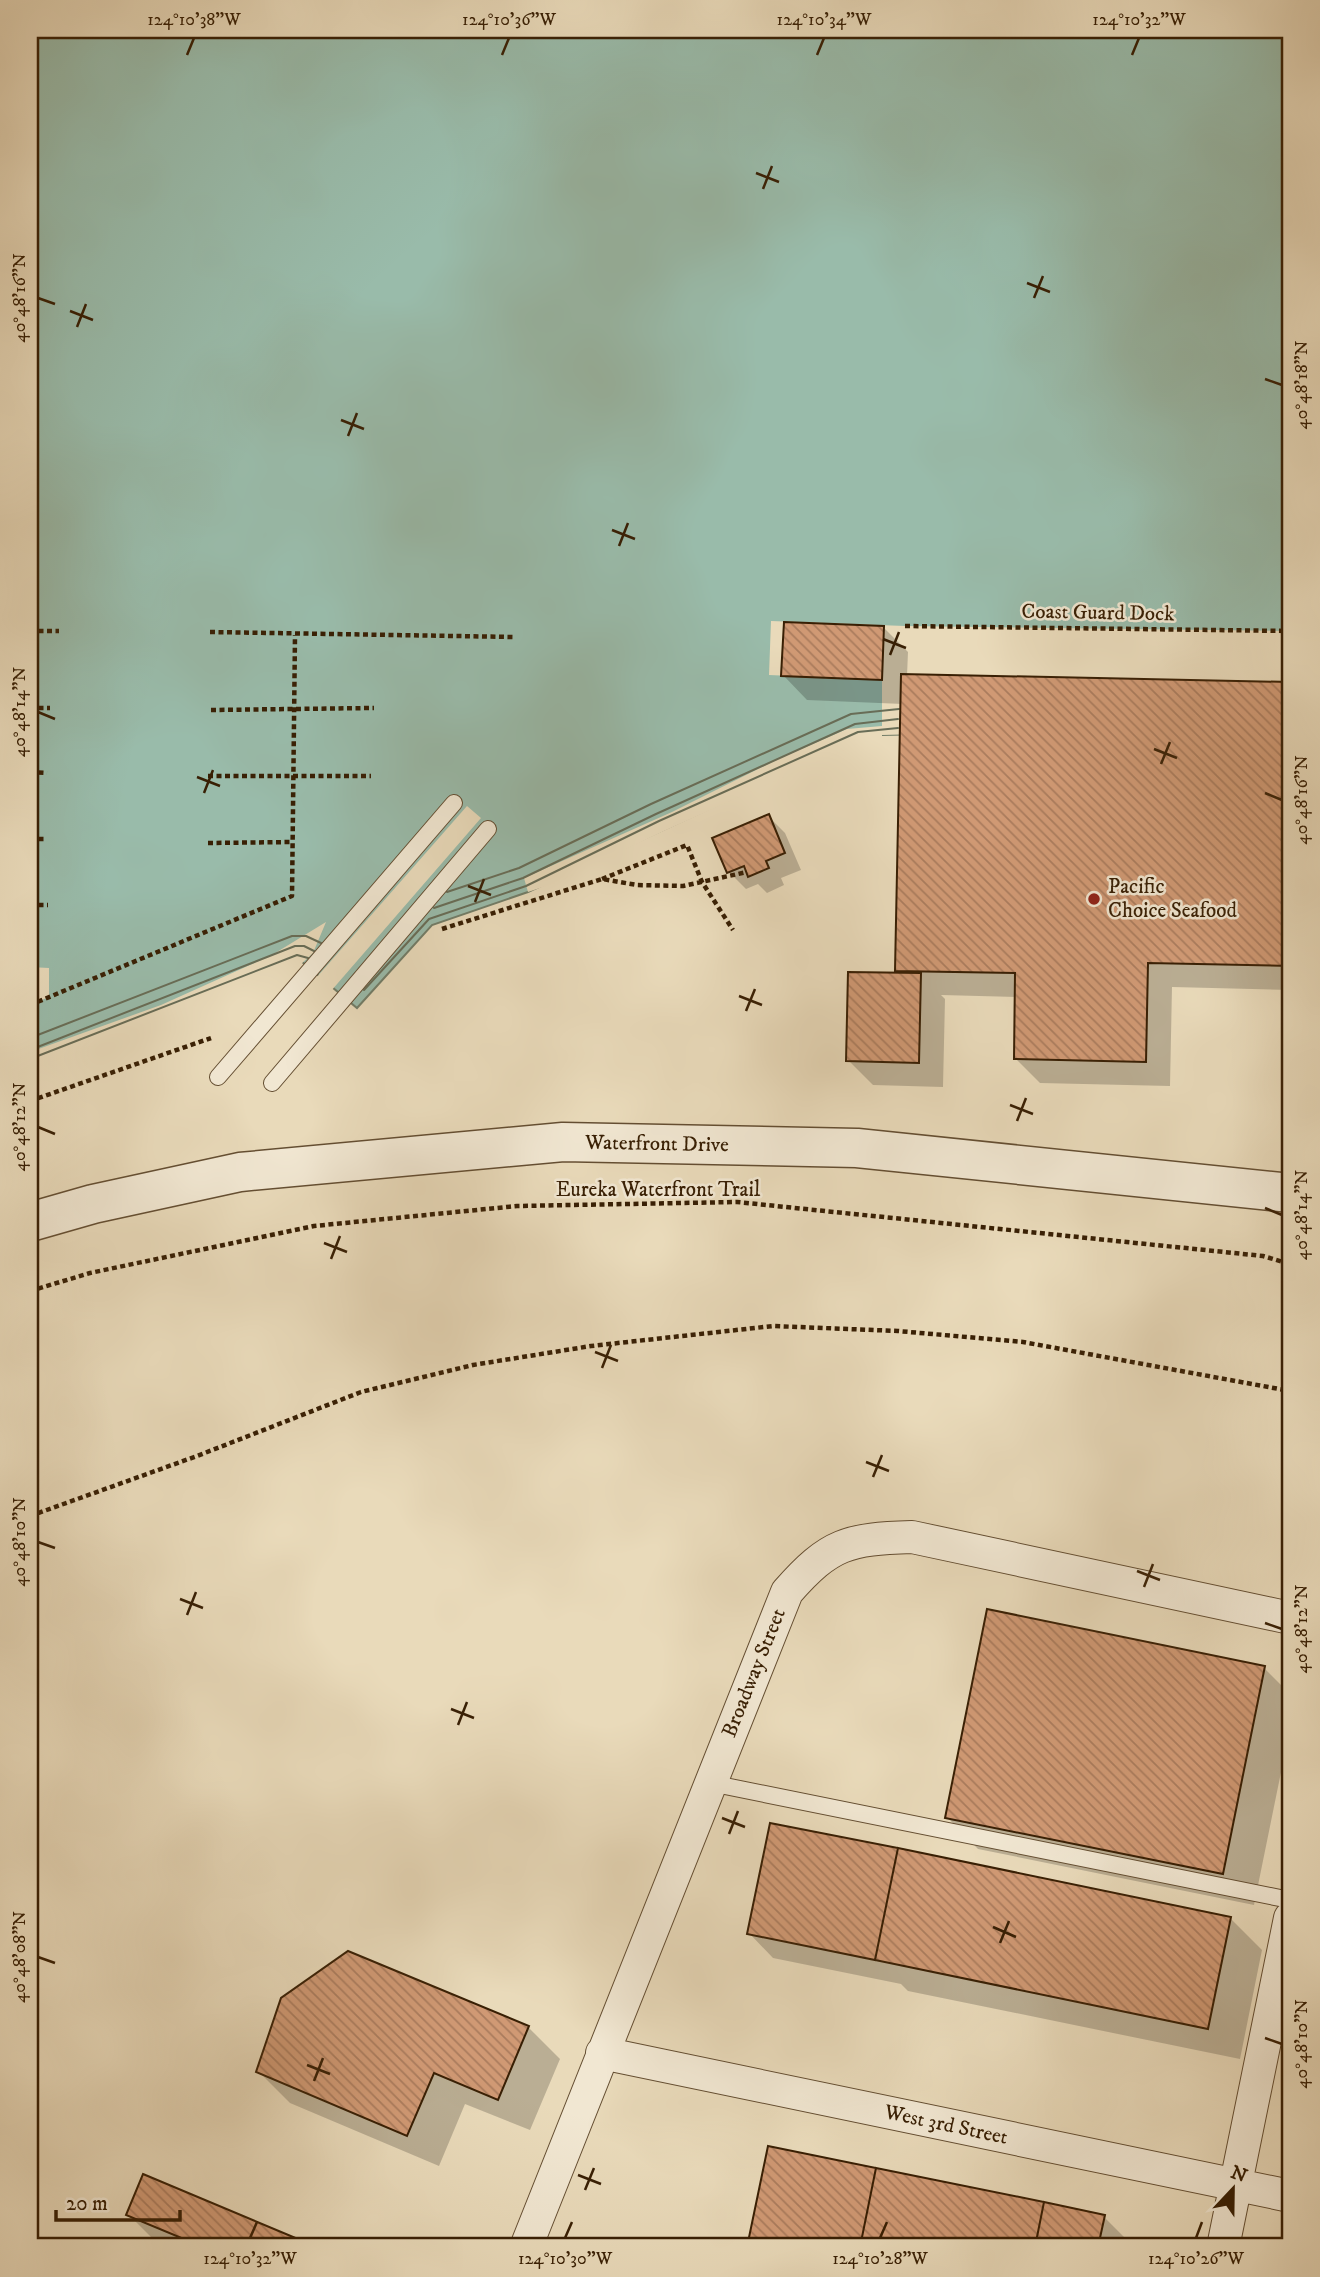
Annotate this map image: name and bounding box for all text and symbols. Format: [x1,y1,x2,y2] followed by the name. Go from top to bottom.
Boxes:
[147,9,241,31] text: 124°10'38"W
[462,9,556,31] text: 124°10'36"W
[777,9,872,31] text: 124°10'34"W
[1092,9,1186,31] text: 124°10'32"W
[9,253,31,343] text: 40°48'16"N
[1291,340,1313,430] text: 40°48'18"N
[1021,599,1175,627] street label: Coast Guard Dock
[9,667,31,757] text: 40°48'14"N
[1291,755,1313,845] text: 40°48'16"N
[1108,874,1237,924] place label: Pacific Choice Seafood
[1086,891,1102,907] marker: Pacific Choice Seafood
[9,1082,31,1171] text: 40°48'12"N
[584,1130,729,1158] street label: Waterfront Drive
[1291,1170,1313,1260] text: 40°48'14"N
[556,1177,761,1203] street label: Eureka Waterfront Trail
[9,1497,31,1587] text: 40°48'10"N
[1291,1584,1313,1673] text: 40°48'12"N
[716,1604,792,1741] street label: Broadway Street
[9,1911,31,2003] text: 40°48'08"N
[1291,1999,1313,2089] text: 40°48'10"N
[881,2099,1010,2151] street label: West 3rd Street
[1198,2154,1268,2224] north arrow
[1227,2161,1251,2188] text: N
[56,2179,180,2223] scale bar
[66,2191,108,2217] text: 20 m
[203,2248,297,2270] text: 124°10'32"W
[518,2248,613,2270] text: 124°10'30"W
[832,2248,928,2270] text: 124°10'28"W
[1148,2248,1245,2270] text: 124°10'26"W

